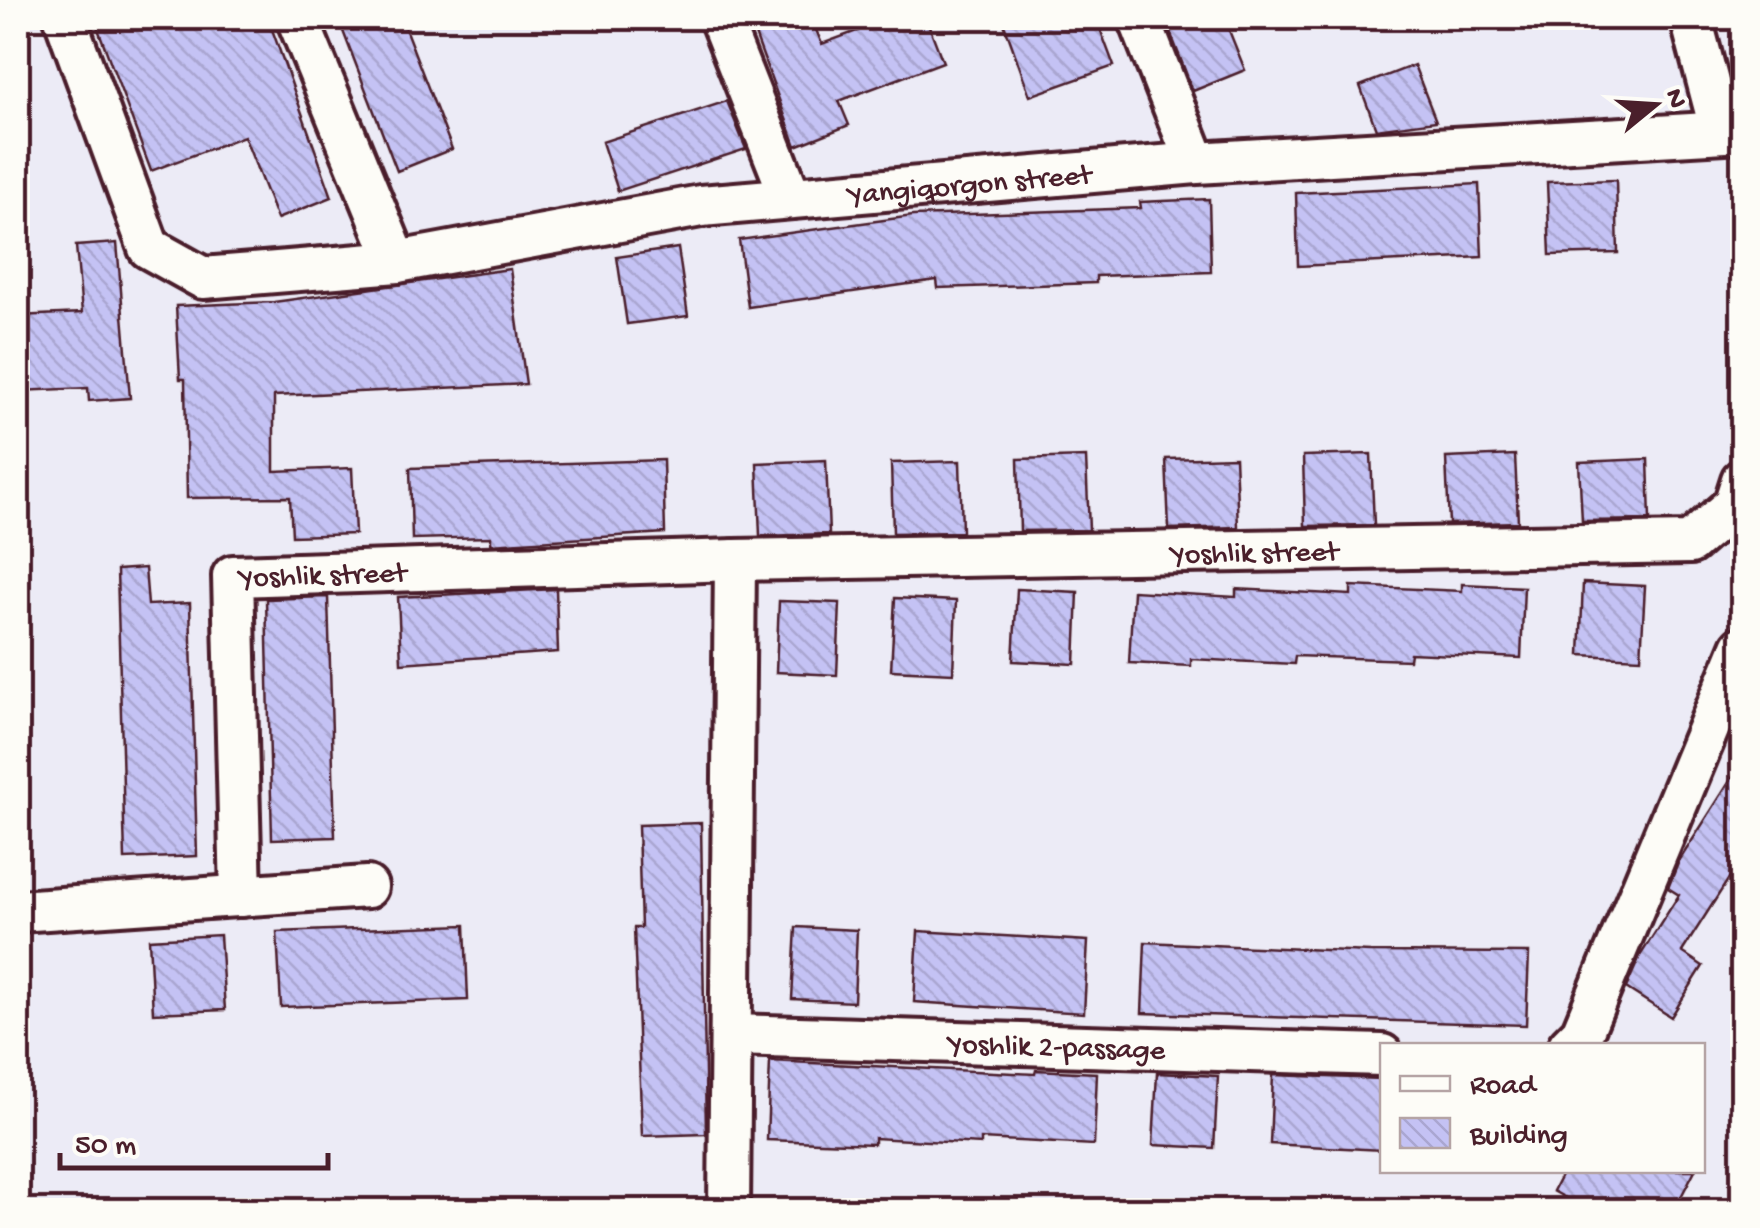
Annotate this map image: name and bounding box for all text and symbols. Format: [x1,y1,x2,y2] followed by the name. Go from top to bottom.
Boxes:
[1605,55,1705,155] north arrow
[1656,85,1693,112] text: N
[844,159,1096,215] street label: Yangiqorgon street
[1168,536,1341,574] street label: Yoshlik street
[236,557,410,598] street label: Yoshlik street
[945,1029,1166,1070] street label: Yoshlik 2-passage
[1380,1043,1705,1173] legend
[1470,1070,1538,1105] text: Road
[60,1108,328,1170] scale bar
[1469,1120,1568,1155] text: Building
[75,1130,136,1165] text: 50 m

